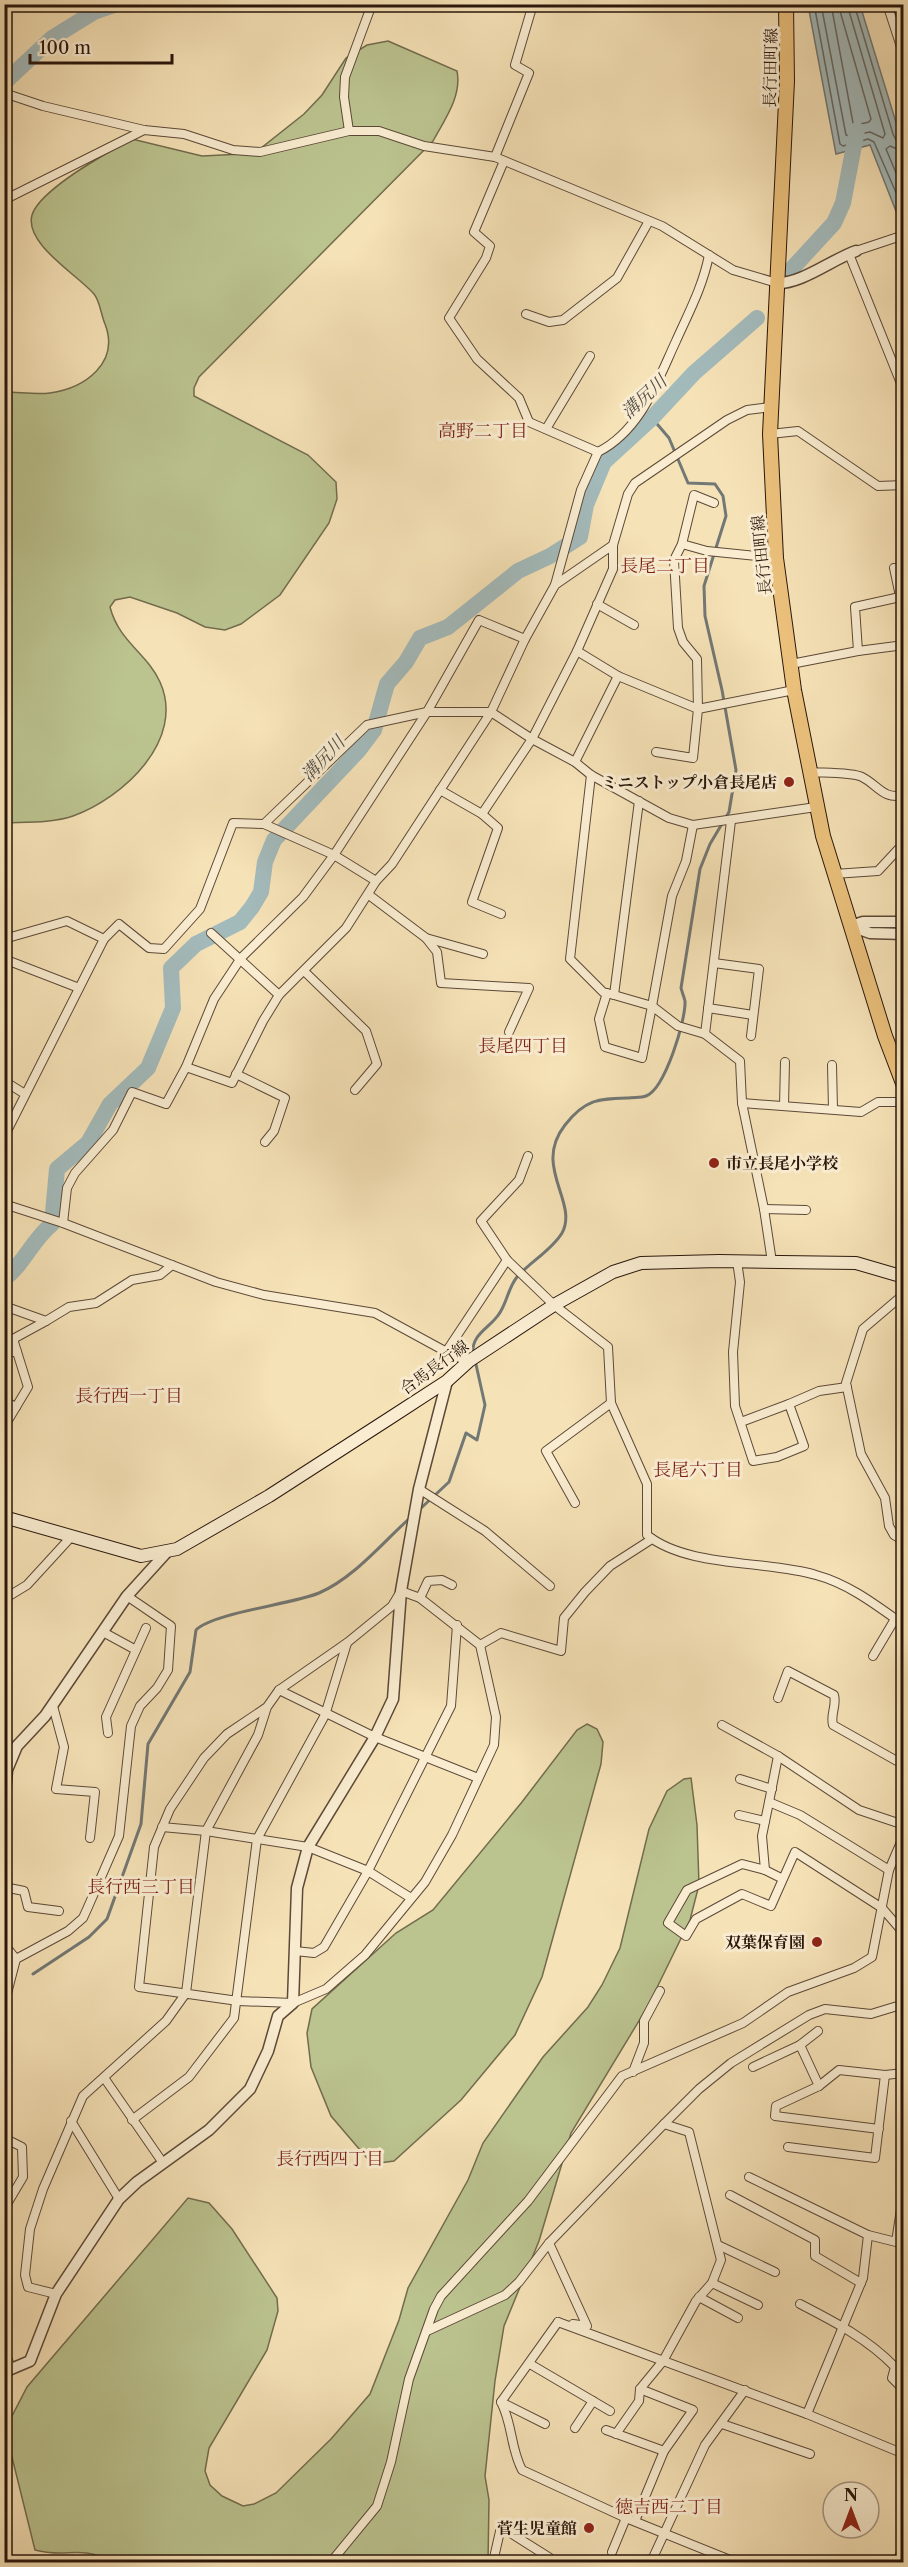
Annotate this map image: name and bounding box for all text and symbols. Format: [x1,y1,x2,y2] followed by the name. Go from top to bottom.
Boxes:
[30,27,172,65] scale bar
[759,28,781,108] street label: 長行田町線
[39,37,91,59] text: 100 m
[617,369,673,423] water label: 溝尻川
[438,420,528,442] district label: 高野二丁目
[747,514,775,596] street label: 長行田町線
[620,555,710,577] district label: 長尾二丁目
[297,730,351,786] water label: 溝尻川
[601,772,777,792] place label: ミニストップ小倉長尾店
[782,775,796,789] marker: ミニストップ小倉長尾店
[478,1035,568,1057] district label: 長尾四丁目
[726,1153,839,1173] place label: 市立長尾小学校
[707,1156,721,1170] marker: 市立長尾小学校
[396,1335,472,1399] street label: 合馬長行線
[75,1385,183,1407] district label: 長行西一丁目
[653,1459,743,1481] district label: 長尾六丁目
[87,1876,195,1898] district label: 長行西三丁目
[725,1932,805,1952] place label: 双葉保育園
[810,1935,824,1949] marker: 双葉保育園
[276,2148,384,2170] district label: 長行西四丁目
[821,2480,881,2540] north arrow
[844,2485,858,2505] text: N
[615,2496,723,2518] district label: 徳吉西二丁目
[497,2518,577,2538] place label: 菅生児童館
[582,2521,596,2535] marker: 菅生児童館

